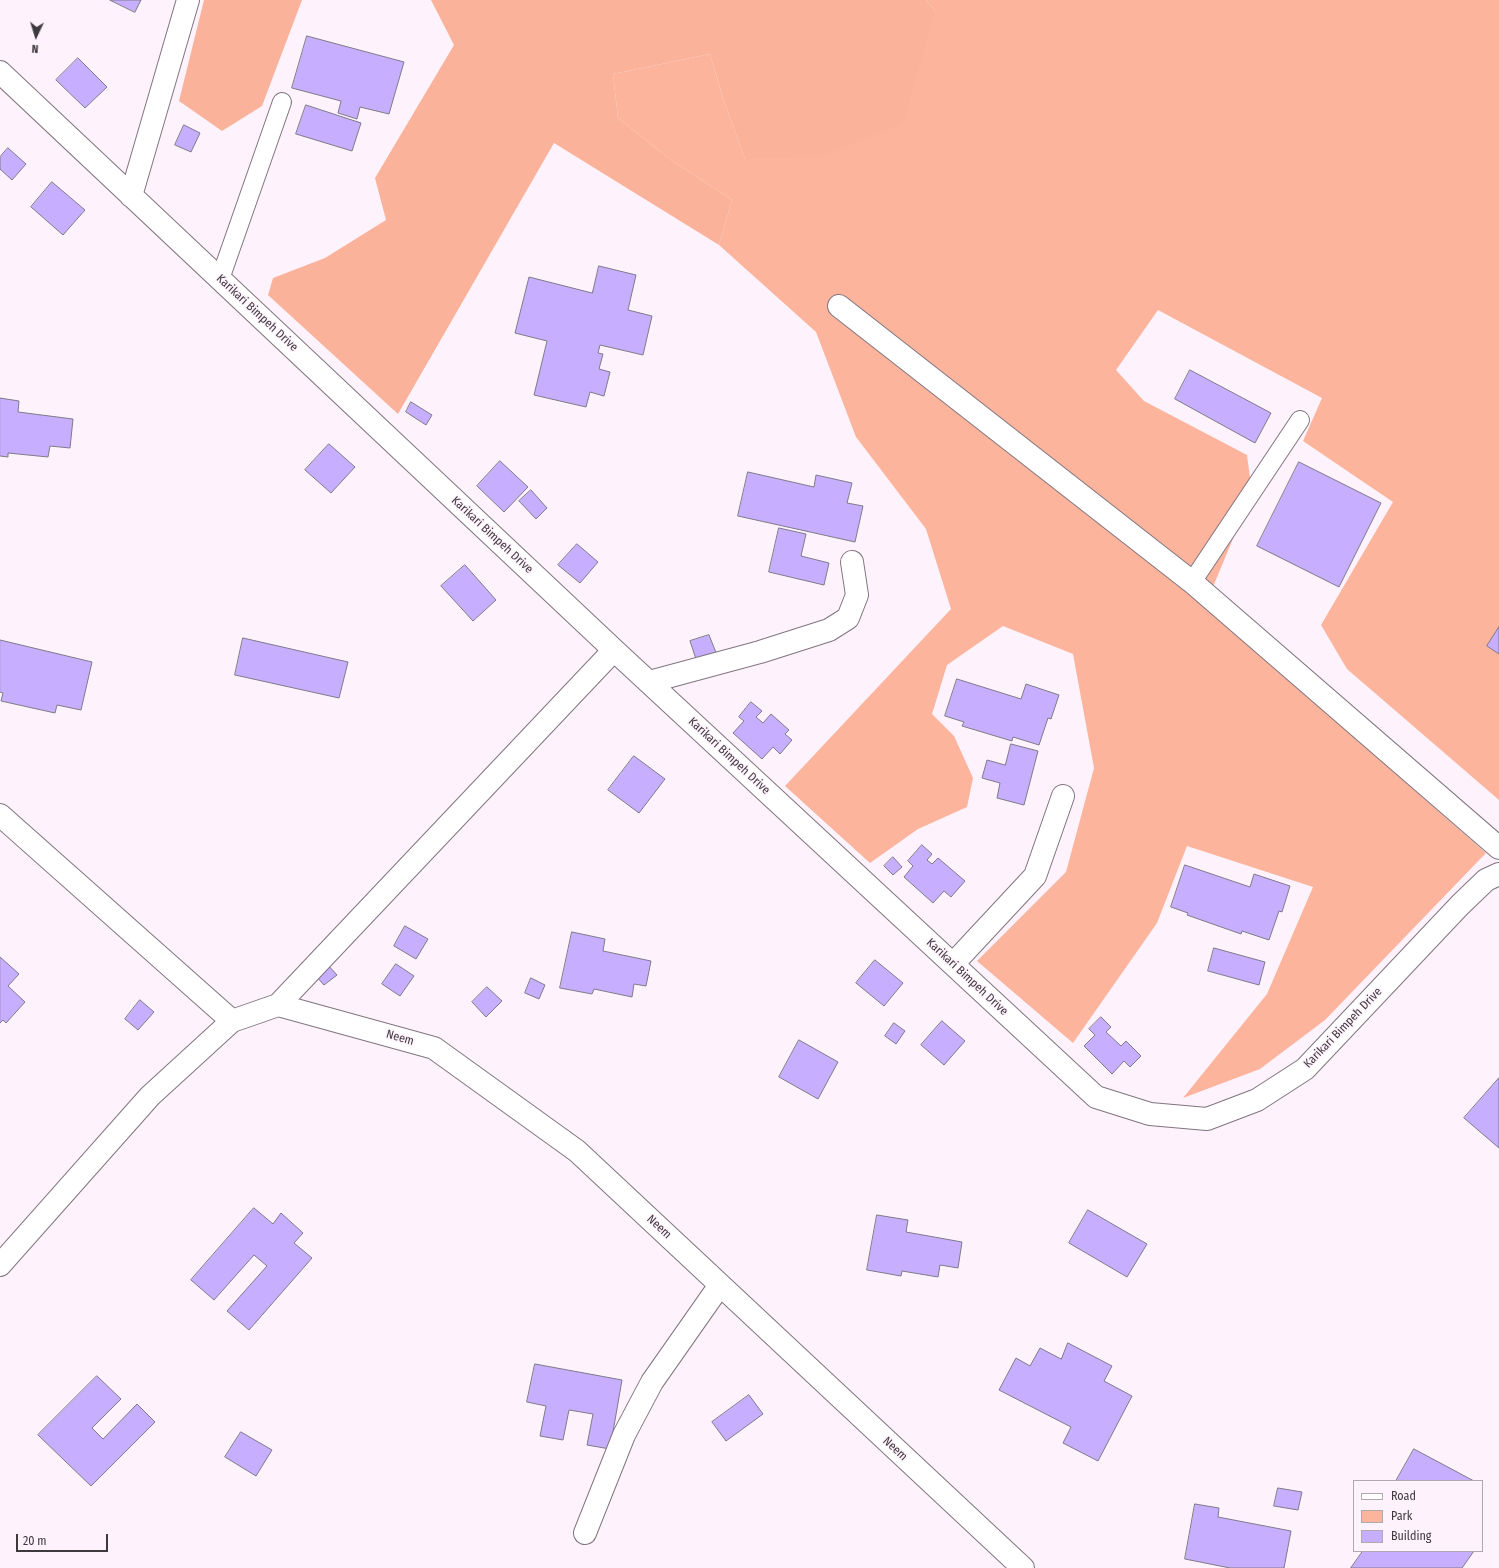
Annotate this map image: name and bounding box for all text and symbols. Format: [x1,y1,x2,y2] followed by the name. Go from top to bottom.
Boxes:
[16,16,56,56] north arrow
[31,42,39,55] text: N
[213,271,301,355] street label: Karikari Bimpeh Drive
[448,493,536,577] street label: Karikari Bimpeh Drive
[685,714,773,798] street label: Karikari Bimpeh Drive
[923,935,1011,1019] street label: Karikari Bimpeh Drive
[1301,985,1385,1071] street label: Karikari Bimpeh Drive
[384,1027,416,1049] street label: Neem
[644,1212,674,1242] street label: Neem
[880,1434,910,1464] street label: Neem
[1353,1480,1483,1552] legend
[1391,1489,1416,1503] text: Road
[1391,1509,1412,1523] text: Park
[18,1526,110,1552] scale bar
[1391,1529,1431,1543] text: Building
[23,1534,47,1548] text: 20 m

